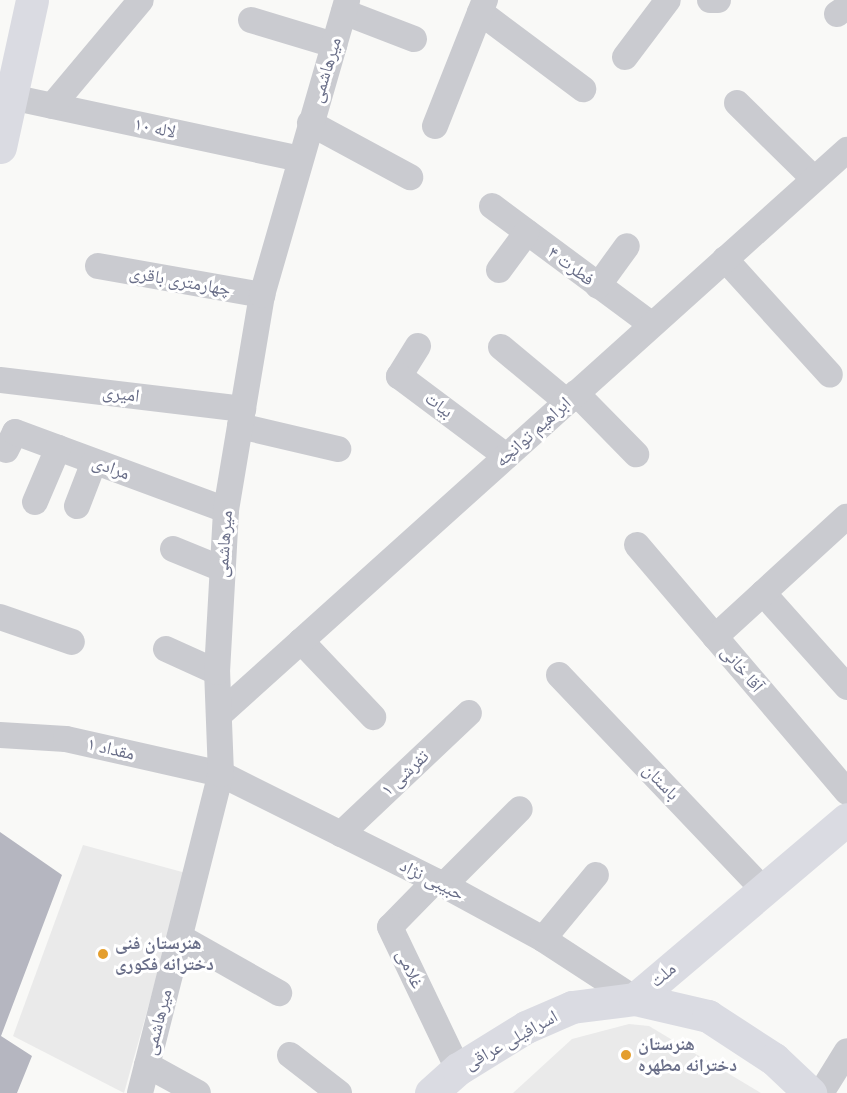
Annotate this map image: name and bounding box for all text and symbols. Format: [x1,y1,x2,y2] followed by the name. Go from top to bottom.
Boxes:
[306,35,346,105] street label: میرهاشمی
[132,113,178,143] street label: لاله ۱۰
[544,242,598,290] street label: فطرت ۴
[128,261,232,301] street label: چهارمتری باقری
[101,381,141,407] street label: امیری
[421,387,457,423] street label: بیات
[491,392,575,472] street label: ابراهیم توانچه
[89,451,133,485] street label: مرادی
[211,510,237,578] street label: میرهاشمی
[716,641,768,697] street label: آقا خانی
[85,733,137,765] street label: مقداد ۱
[377,746,433,800] street label: تفرشی ۱
[638,759,684,805] street label: باستان
[396,855,468,905] street label: حبیبی نژاد
[115,933,214,976] place label: هنرستان فنی دخترانه فکوری
[392,946,428,992] street label: غلامی
[96,947,110,961] marker: هنرستان فنی دخترانه فکوری
[646,958,680,992] street label: ملت
[139,987,177,1057] street label: میرهاشمی
[460,1005,562,1075] street label: اسرافیلی عراقی
[638,1034,737,1076] place label: هنرستان دخترانه مطهره
[619,1048,633,1062] marker: هنرستان دخترانه مطهره

